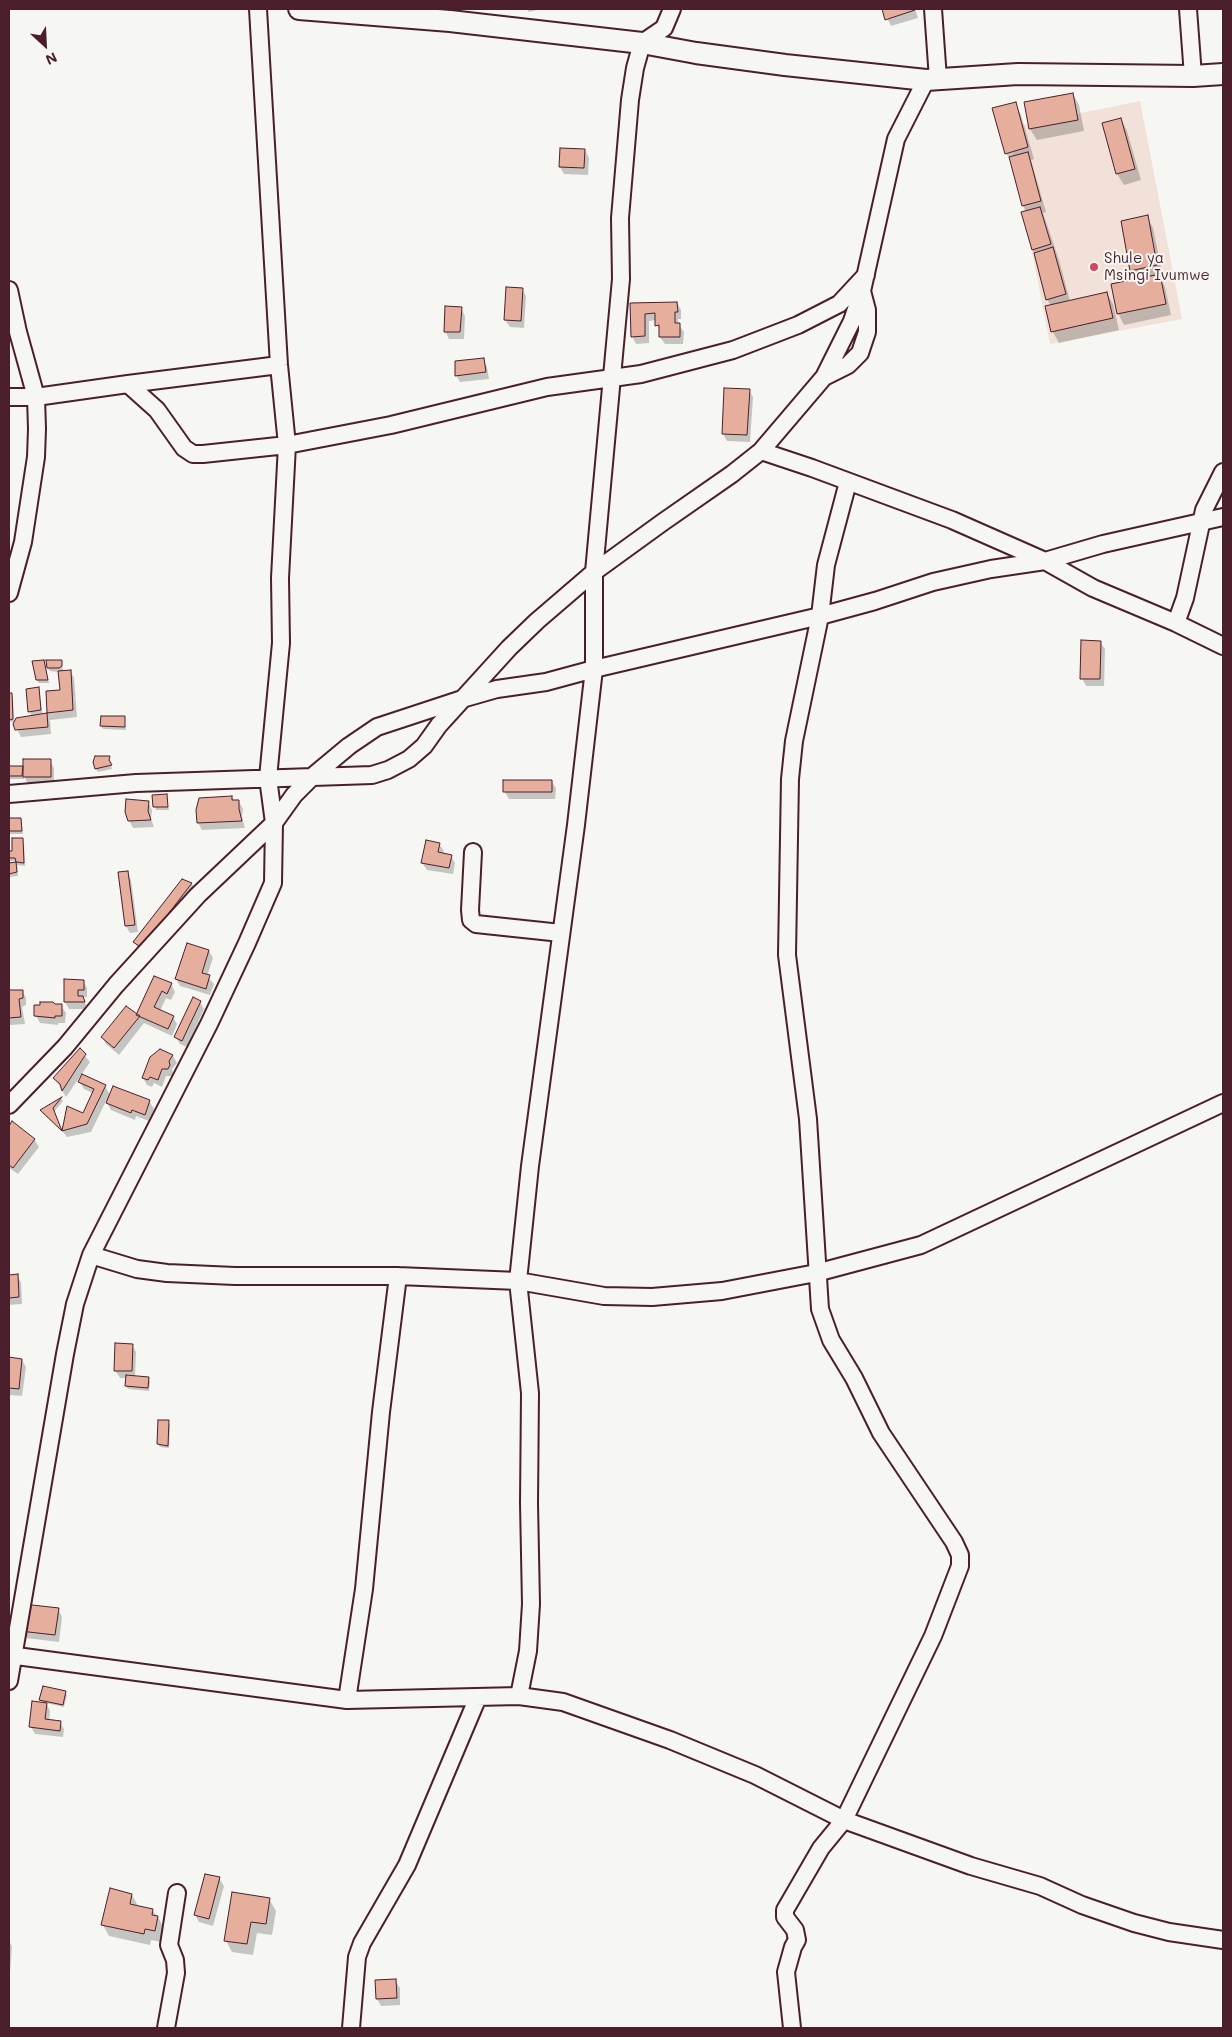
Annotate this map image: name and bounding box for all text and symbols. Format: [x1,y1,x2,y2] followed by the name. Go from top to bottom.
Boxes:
[20,20,70,70] north arrow
[43,48,60,70] text: N
[1104,249,1210,284] place label: Shule ya Msingi Ivumwe
[1088,261,1100,273] marker: Shule ya Msingi Ivumwe

